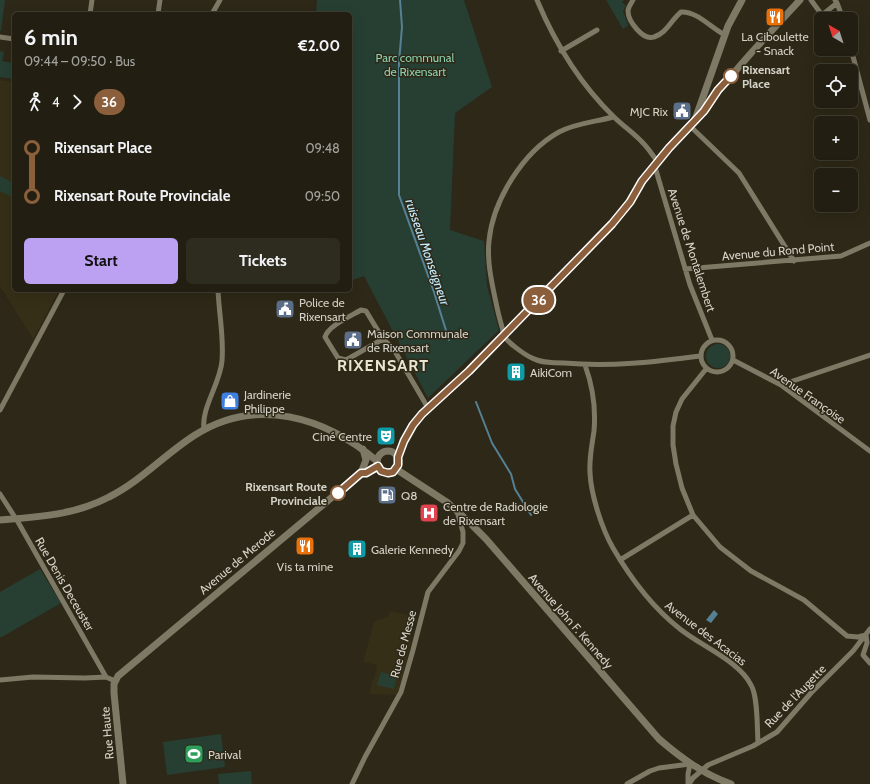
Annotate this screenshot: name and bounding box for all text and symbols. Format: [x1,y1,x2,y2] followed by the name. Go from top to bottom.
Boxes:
[764,6,786,28] restaurant icon: La Ciboulette - Snack
[814,12,858,56] north arrow
[814,12,858,212] map controls
[24,24,78,51] text: 6 min
[741,29,809,58] place label: La Ciboulette - Snack
[298,37,340,55] text: €2.00
[376,50,455,79] park label: Parc communal de Rixensart
[24,53,135,69] text: 09:44 – 09:50 · Bus
[742,62,790,91] place label: Rixensart Place
[814,64,858,108] button: locate
[723,68,739,84] marker: Rixensart Place
[24,91,46,113] icon: walk
[66,91,88,113] icon: forward
[102,93,117,111] text: 36
[52,94,60,110] text: 4
[671,100,693,122] public building icon: MJC Rix
[630,104,668,119] place label: MJC Rix
[814,116,858,160] button: +
[54,139,152,157] text: Rixensart Place
[305,140,340,156] text: 09:48
[814,168,858,212] button: −
[665,186,719,314] street label: Avenue de Montalembert
[54,187,230,205] text: Rixensart Route Provinciale
[305,188,340,204] text: 09:50
[402,197,454,308] water label: ruisseau Monseigneur
[24,238,178,284] button: Start
[186,238,340,284] button: Tickets
[721,239,835,263] street label: Avenue du Rond Point
[521,287,557,313] line badge: 36
[531,291,547,309] text: 36
[299,295,346,324] place label: Police de Rixensart
[274,298,296,320] public building icon: Police de Rixensart
[367,326,469,355] place label: Maison Communale de Rixensart
[342,329,364,351] public building icon: Maison Communale de Rixensart
[337,356,429,375] district label: RIXENSART
[505,361,527,383] building icon: AikiCom
[768,364,848,426] street label: Avenue Françoise
[530,365,572,380] place label: AikiCom
[243,387,291,416] place label: Jardinerie Philippe
[219,390,241,412] shop icon: Jardinerie Philippe
[375,425,397,447] theatre icon: Ciné Centre
[312,429,372,444] place label: Ciné Centre
[245,479,327,508] place label: Rixensart Route Provinciale
[376,484,398,506] fuel station icon: Q8
[330,485,346,501] marker: Rixensart Route Provinciale
[401,488,418,503] place label: Q8
[443,499,548,528] place label: Centre de Radiologie de Rixensart
[418,502,440,524] hospital icon: Centre de Radiologie de Rixensart
[196,525,278,597] street label: Avenue de Merode
[32,535,98,634] street label: Rue Denis Deceuster
[294,535,316,557] restaurant icon: Vis ta mine
[346,538,368,560] building icon: Galerie Kennedy
[371,542,454,557] place label: Galerie Kennedy
[277,559,333,574] place label: Vis ta mine
[525,570,617,672] street label: Avenue John F. Kennedy
[662,597,750,669] street label: Avenue des Acacias
[387,608,419,680] street label: Rue de Messe
[761,661,829,731] street label: Rue de l'Augette
[97,706,117,760] street label: Rue Haute
[183,743,205,765] sports icon: Parival
[208,747,241,762] place label: Parival

